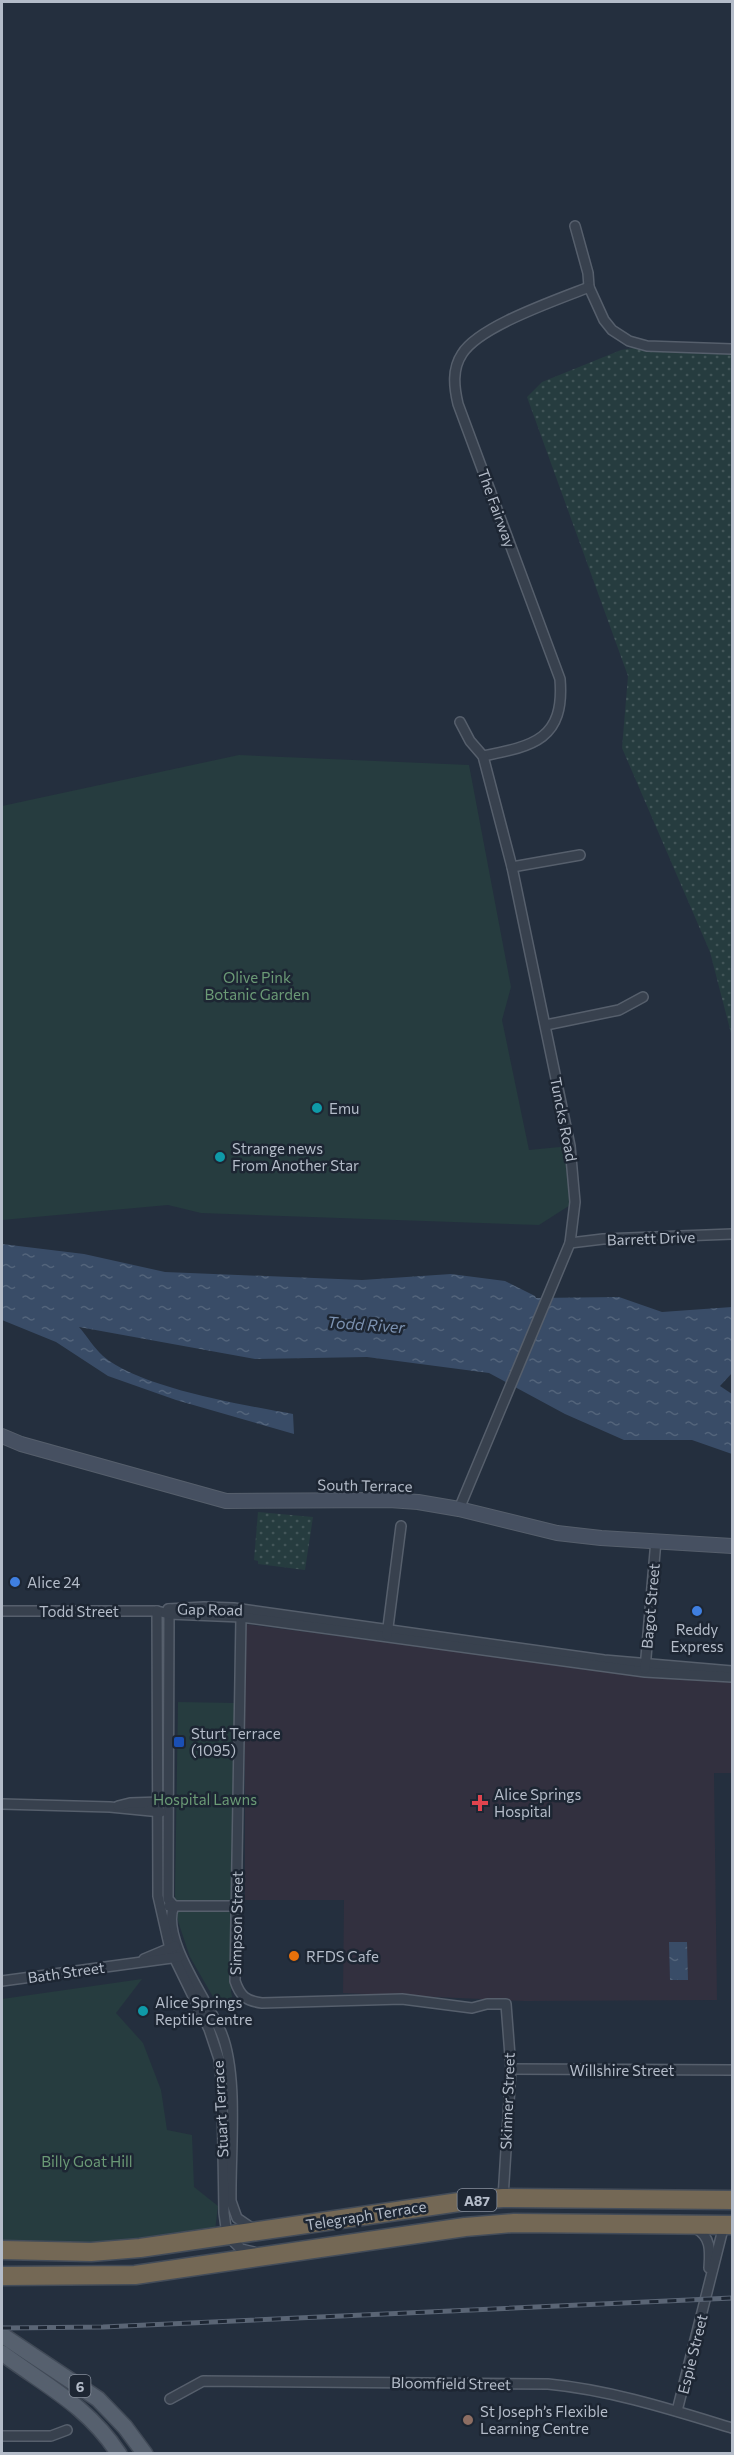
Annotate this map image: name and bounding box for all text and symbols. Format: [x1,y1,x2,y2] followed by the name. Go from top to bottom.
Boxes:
[474,466,520,550] street label: The Fairway
[204,968,310,1003] park label: Olive Pink Botanic Garden
[547,1075,581,1163] street label: Tuncks Road
[329,1099,359,1117] place label: Emu
[310,1101,324,1115] marker: Emu
[232,1139,359,1174] place label: Strange news From Another Star
[213,1150,227,1164] marker: Strange news From Another Star
[606,1227,696,1249] street label: Barrett Drive
[327,1312,406,1336] water label: Todd River
[317,1475,413,1495] street label: South Terrace
[637,1562,663,1650] street label: Bagot Street
[27,1573,80,1591] place label: Alice 24
[8,1575,22,1589] marker: Alice 24
[177,1599,243,1619] street label: Gap Road
[39,1602,119,1620] street label: Todd Street
[690,1604,704,1618] marker: Reddy Express
[670,1620,724,1655] place label: Reddy Express
[191,1724,281,1759] place label: Sturt Terrace (1095)
[172,1735,186,1749] marker: Sturt Terrace (1095)
[494,1785,581,1820] place label: Alice Springs Hospital
[153,1790,257,1808] park label: Hospital Lawns
[471,1794,489,1812] marker: Alice Springs Hospital
[226,1871,246,1975] street label: Simpson Street
[306,1947,379,1965] place label: RFDS Cafe
[287,1949,301,1963] marker: RFDS Cafe
[26,1958,106,1986] street label: Bath Street
[155,1993,253,2028] place label: Alice Springs Reptile Centre
[136,2004,150,2018] marker: Alice Springs Reptile Centre
[496,2052,518,2150] street label: Skinner Street
[208,2060,232,2158] street label: Stuart Terrace
[570,2061,674,2079] street label: Willshire Street
[41,2152,133,2170] park label: Billy Goat Hill
[458,2189,496,2211] road number: A87
[305,2197,428,2233] street label: Telegraph Terrace
[673,2312,711,2396] street label: Espie Street
[391,2373,511,2393] street label: Bloomfield Street
[70,2375,90,2397] road number: 6
[480,2402,608,2437] place label: St Joseph’s Flexible Learning Centre
[461,2413,475,2427] marker: St Joseph’s Flexible Learning Centre

